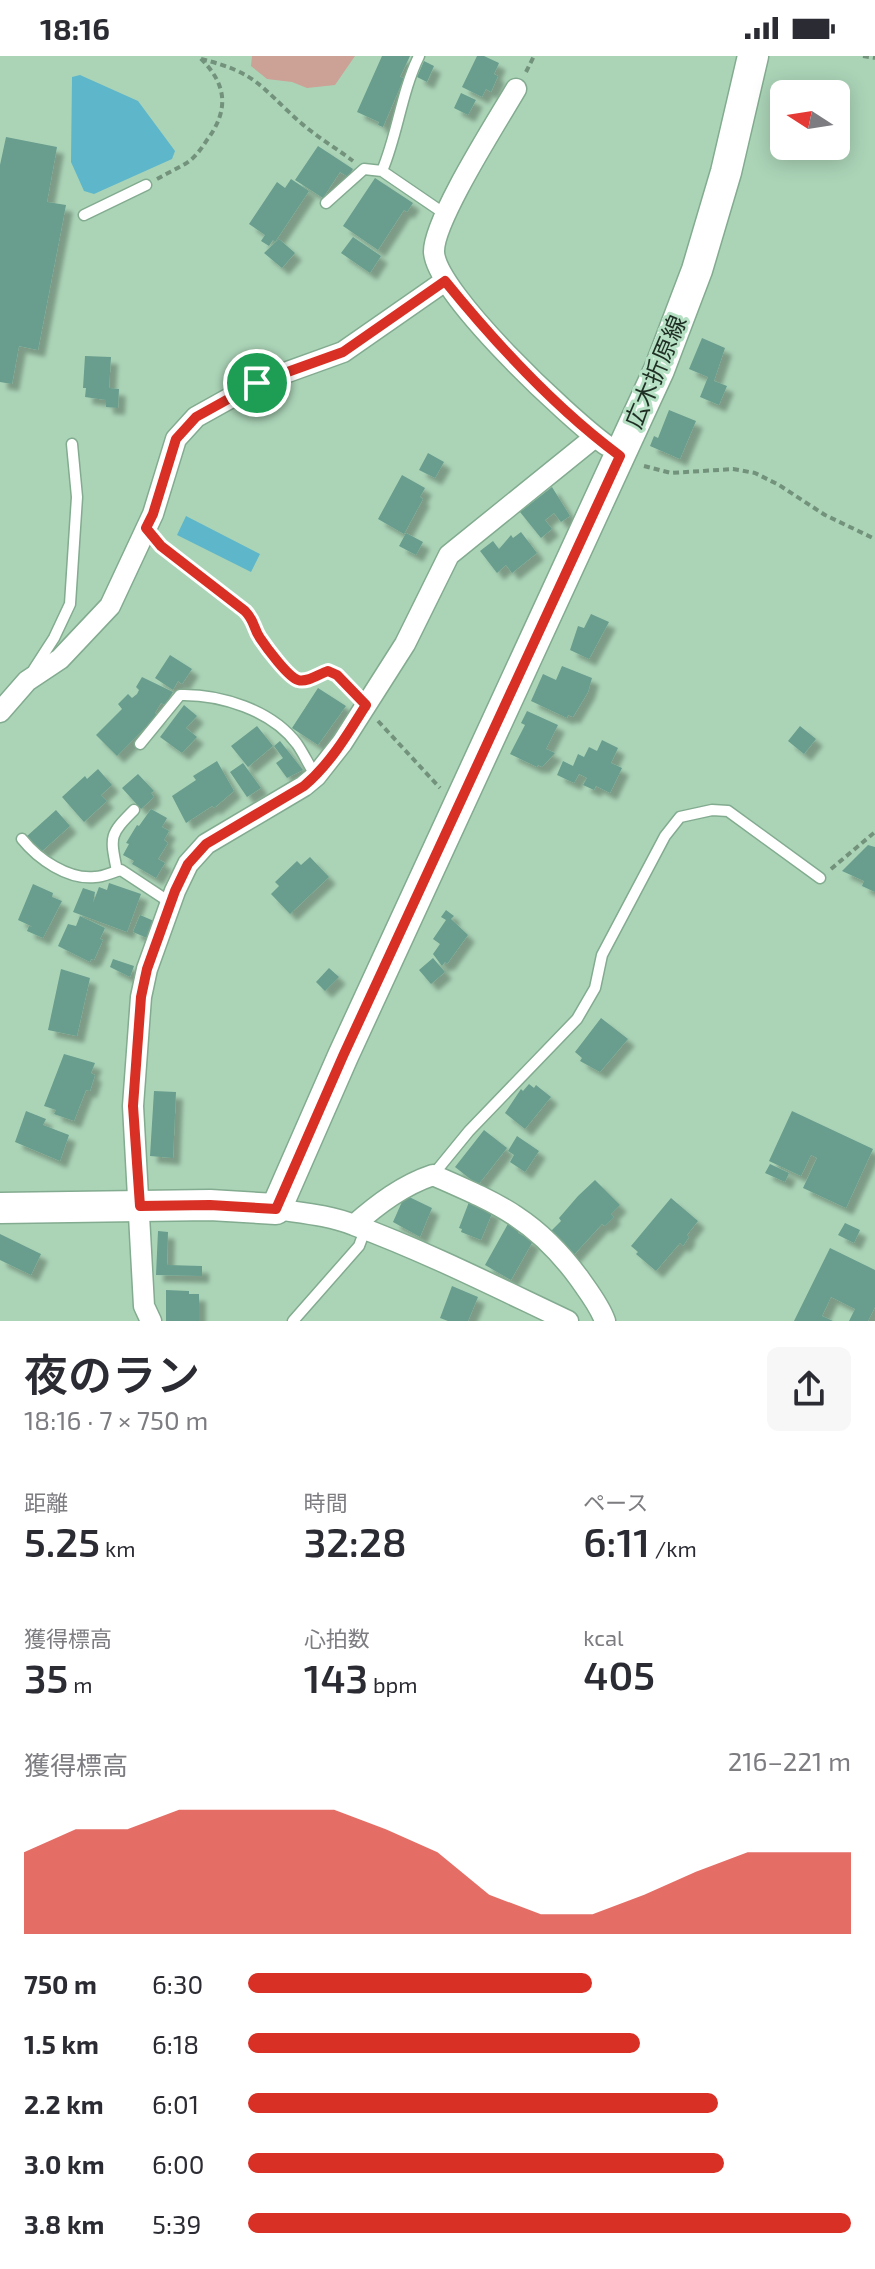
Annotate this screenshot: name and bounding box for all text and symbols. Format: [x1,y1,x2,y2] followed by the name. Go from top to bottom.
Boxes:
[40,10,110,46] text: 18:16
[770,80,850,160] north arrow
[770,80,850,160] map controls
[618,311,691,432] street label: 広木折原線
[223,349,291,417] pin
[235,361,279,405] icon: arrive
[24,1347,200,1400] text: 夜のラン
[767,1347,851,1431] button: share
[24,1404,208,1435] text: 18:16 · 7 × 750 m
[24,1489,68,1515] text: 距離
[304,1489,348,1515] text: 時間
[583,1489,648,1515] text: ペース
[24,1517,100,1565] text: 5.25
[304,1517,407,1565] text: 32:28
[583,1517,650,1565] text: 6:11
[100,1535,135,1561] text: km
[650,1535,697,1561] text: /km
[583,1624,624,1650] text: kcal
[24,1625,112,1651] text: 獲得標高
[304,1625,370,1651] text: 心拍数
[583,1650,655,1698] text: 405
[24,1653,68,1701] text: 35
[304,1653,368,1701] text: 143
[68,1671,92,1697] text: m
[368,1671,417,1697] text: bpm
[728,1745,851,1776] text: 216–221 m
[24,1749,128,1780] text: 獲得標高
[24,1968,97,1999] text: 750 m
[152,1968,203,1999] text: 6:30
[24,2028,99,2059] text: 1.5 km
[152,2028,199,2059] text: 6:18
[24,2088,104,2119] text: 2.2 km
[152,2088,199,2119] text: 6:01
[24,2148,105,2179] text: 3.0 km
[152,2148,204,2179] text: 6:00
[24,2208,104,2239] text: 3.8 km
[152,2208,201,2239] text: 5:39

